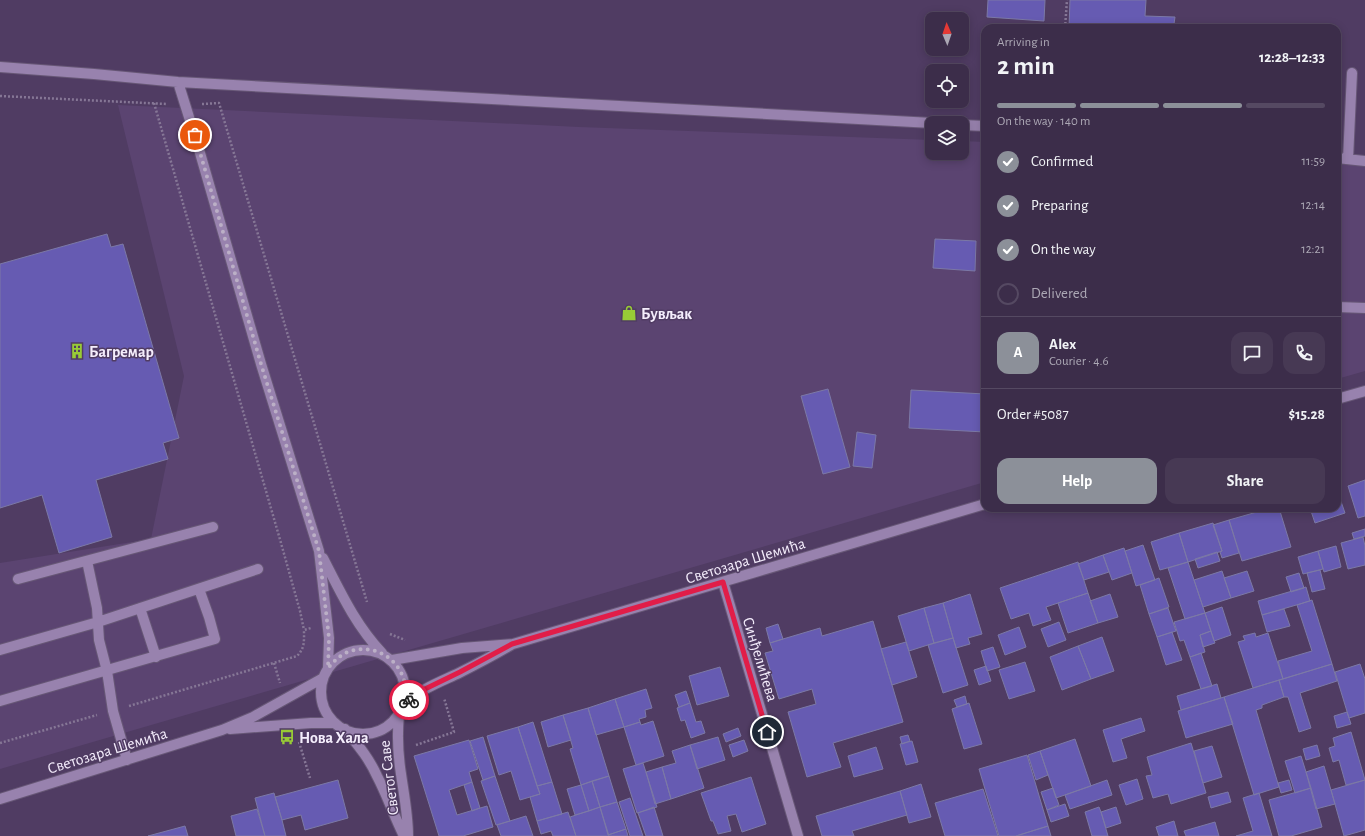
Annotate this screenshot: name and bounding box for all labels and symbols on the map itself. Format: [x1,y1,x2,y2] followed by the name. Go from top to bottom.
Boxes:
[925,12,969,56] north arrow
[178,118,212,152] pin
[620,304,638,322] shop icon: Бувљак
[641,306,692,323] place label: Бувљак
[68,342,86,360] building icon: Багремар
[89,344,154,360] place label: Багремар
[684,535,807,587] street label: Светозара Шемића
[739,615,780,704] street label: Синђелићева
[389,680,429,720] courier
[750,715,784,749] pin
[46,725,169,777] street label: Светозара Шемића
[278,728,296,746] bus stop icon: Нова Хала
[299,730,369,746] place label: Нова Хала
[376,739,402,816] street label: Светог Саве

